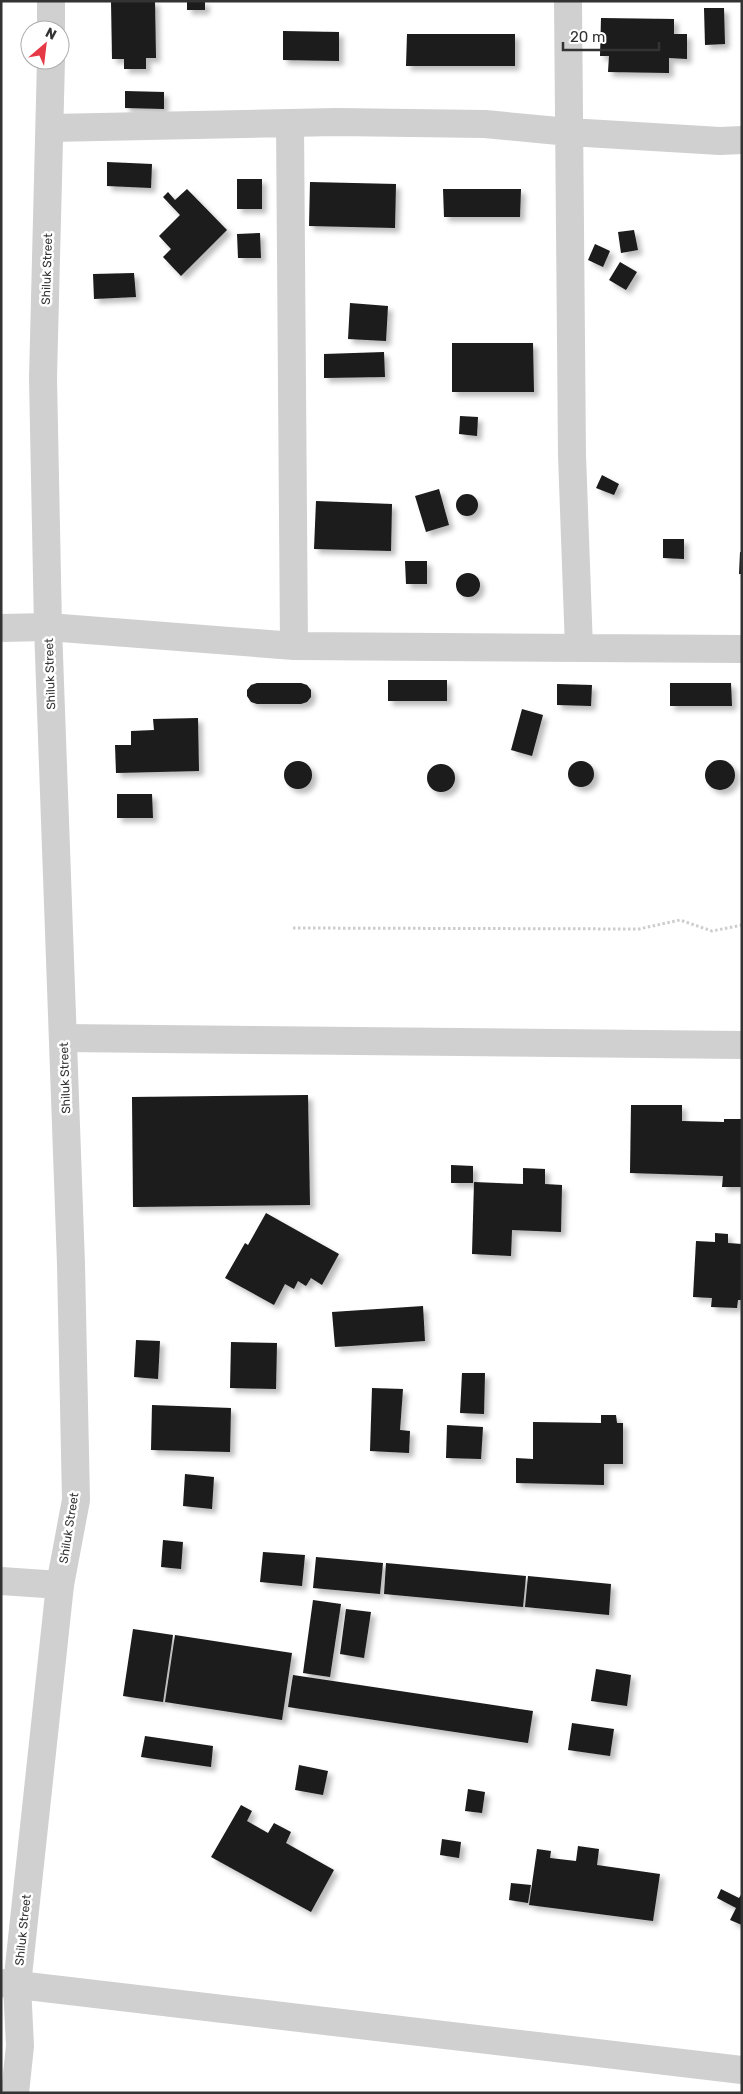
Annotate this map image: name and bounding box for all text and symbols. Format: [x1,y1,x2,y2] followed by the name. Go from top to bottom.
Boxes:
[20,20,70,70] north arrow
[563,20,659,52] scale bar
[42,24,59,44] text: N
[570,28,605,46] text: 20 m
[39,233,55,305] street label: Shiluk Street
[42,638,58,710] street label: Shiluk Street
[57,1042,73,1114] street label: Shiluk Street
[56,1491,82,1564] street label: Shiluk Street
[12,1893,34,1966] street label: Shiluk Street

